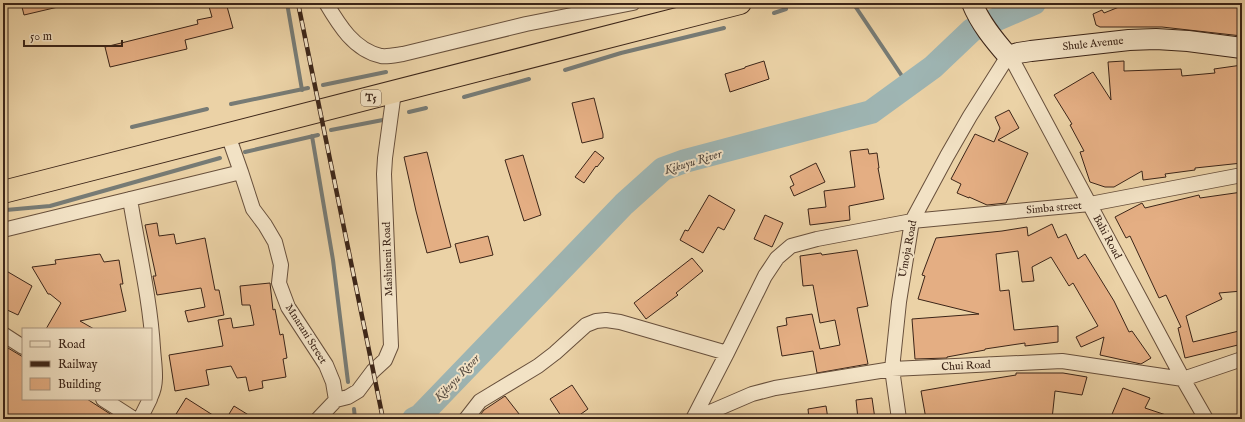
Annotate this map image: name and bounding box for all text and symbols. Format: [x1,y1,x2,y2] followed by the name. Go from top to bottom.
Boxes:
[24,22,122,48] scale bar
[30,29,52,44] text: 50 m
[1062,34,1124,54] street label: Shule Avenue
[361,90,381,106] road number: T5
[662,146,724,178] water label: Kikuyu River
[1026,199,1083,217] street label: Simba street
[1090,212,1125,262] street label: Bahi Road
[896,219,920,279] street label: Umoja Road
[380,221,396,297] street label: Mashineni Road
[282,301,330,367] street label: Mnarani Street
[22,328,152,400] legend
[58,337,86,352] text: Road
[430,351,484,405] water label: Kikuyu River
[58,357,97,372] text: Railway
[941,358,991,374] street label: Chui Road
[58,377,102,392] text: Building

